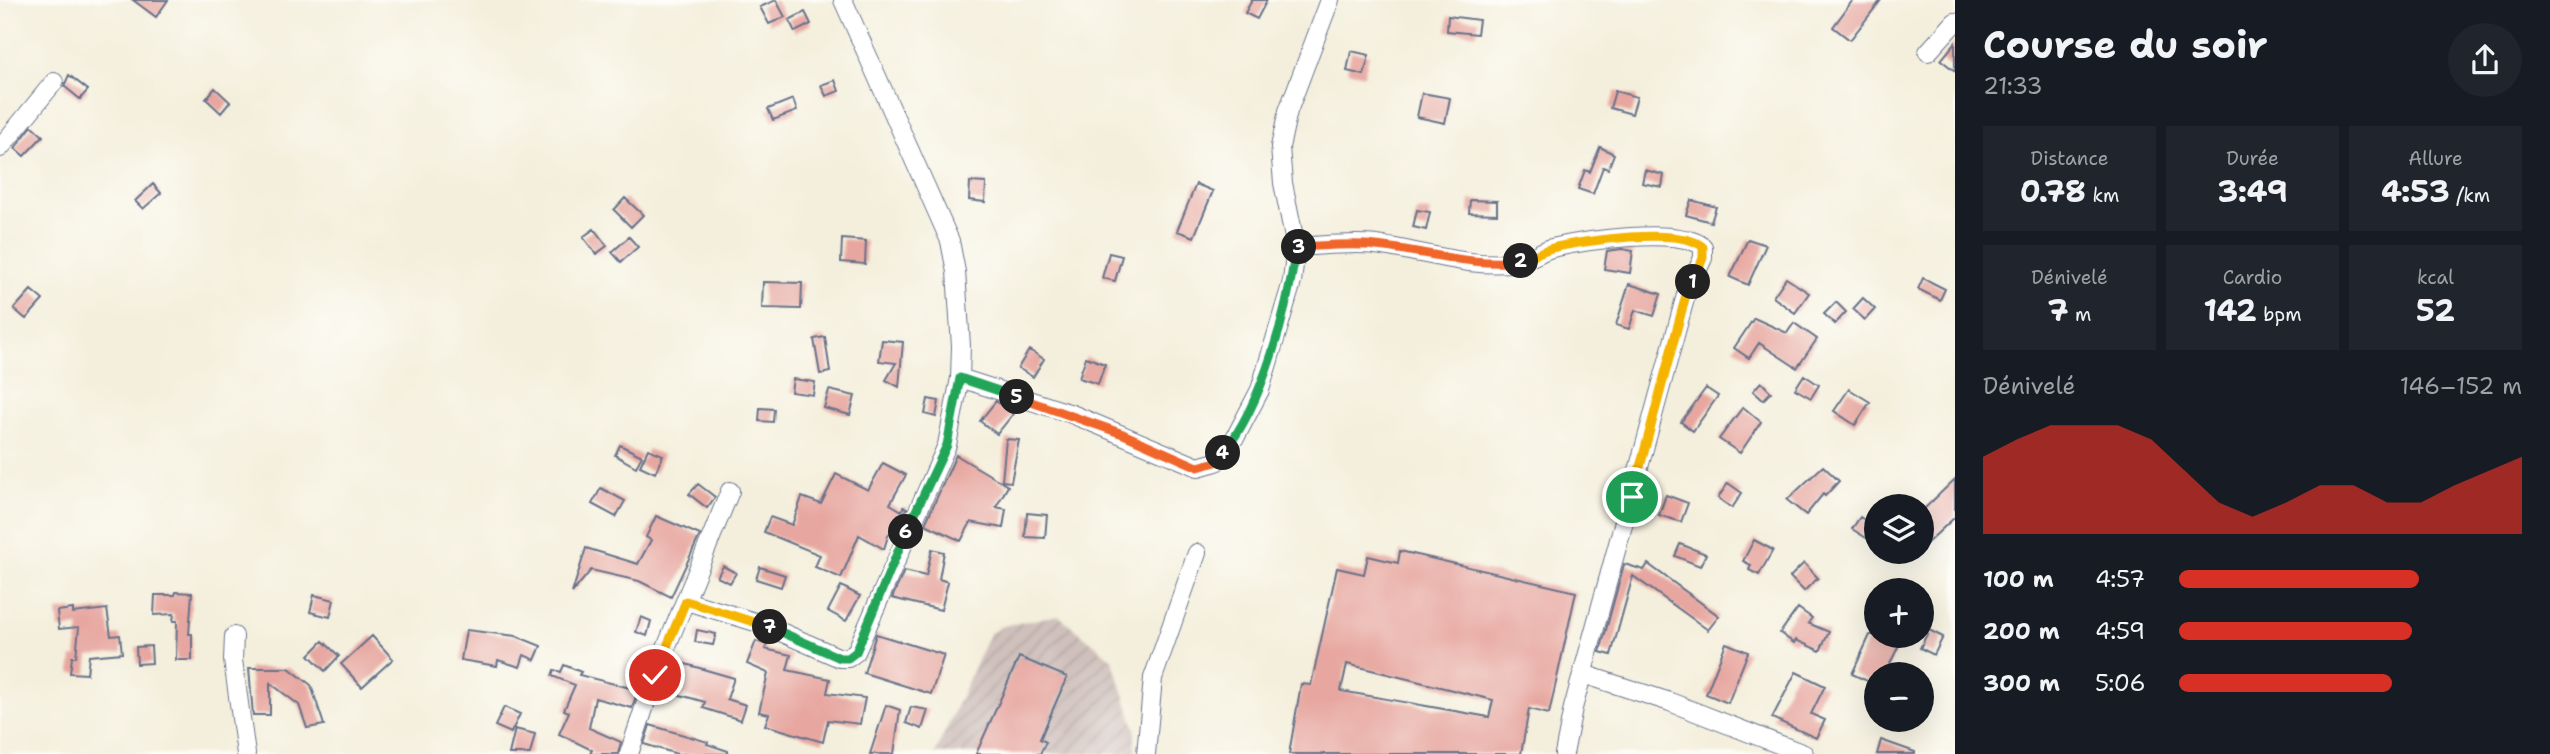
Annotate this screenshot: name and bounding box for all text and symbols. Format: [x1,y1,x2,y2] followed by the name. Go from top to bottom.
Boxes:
[1983,19,2268,70] text: Course du soir
[2448,23,2522,97] button: share
[1983,71,2043,101] text: 21:33
[2031,146,2108,171] text: Distance
[2226,146,2279,171] text: Durée
[2408,146,2463,171] text: Allure
[2020,171,2086,212] text: 0.78
[2217,171,2288,212] text: 3:49
[2381,171,2450,212] text: 4:53
[2086,183,2119,208] text: km
[2450,183,2490,208] text: /km
[1282,230,1316,264] pin: 3
[1292,234,1305,259] text: 3
[1504,244,1538,278] pin: 2
[1514,248,1527,273] text: 2
[1676,264,1710,300] pin: 1
[2031,265,2108,290] text: Dénivelé
[2223,265,2282,290] text: Cardio
[2417,265,2454,290] text: kcal
[1688,269,1697,294] text: 1
[2048,290,2069,331] text: 7
[2203,290,2257,331] text: 142
[2416,290,2455,331] text: 52
[2069,302,2091,327] text: m
[2257,302,2302,327] text: bpm
[1983,371,2075,401] text: Dénivelé
[2400,371,2522,401] text: 146–152 m
[1000,380,1034,414] pin: 5
[1011,384,1022,409] text: 5
[1206,435,1240,470] pin: 4
[1216,440,1229,465] text: 4
[1602,467,1662,527] pin
[1613,478,1651,516] icon: arrive
[1864,494,1934,732] map controls
[1864,494,1934,564] button: layers
[888,514,923,550] pin: 6
[899,519,912,544] text: 6
[1983,564,2054,594] text: 100 m
[2095,564,2145,594] text: 4:57
[1864,578,1934,648] button: +
[752,610,788,644] pin: 7
[763,614,776,639] text: 7
[1983,616,2060,646] text: 200 m
[2095,616,2145,646] text: 4:59
[625,645,685,705] pin
[636,656,674,694] icon: check
[1864,662,1934,732] button: −
[1983,668,2060,698] text: 300 m
[2095,668,2146,698] text: 5:06

